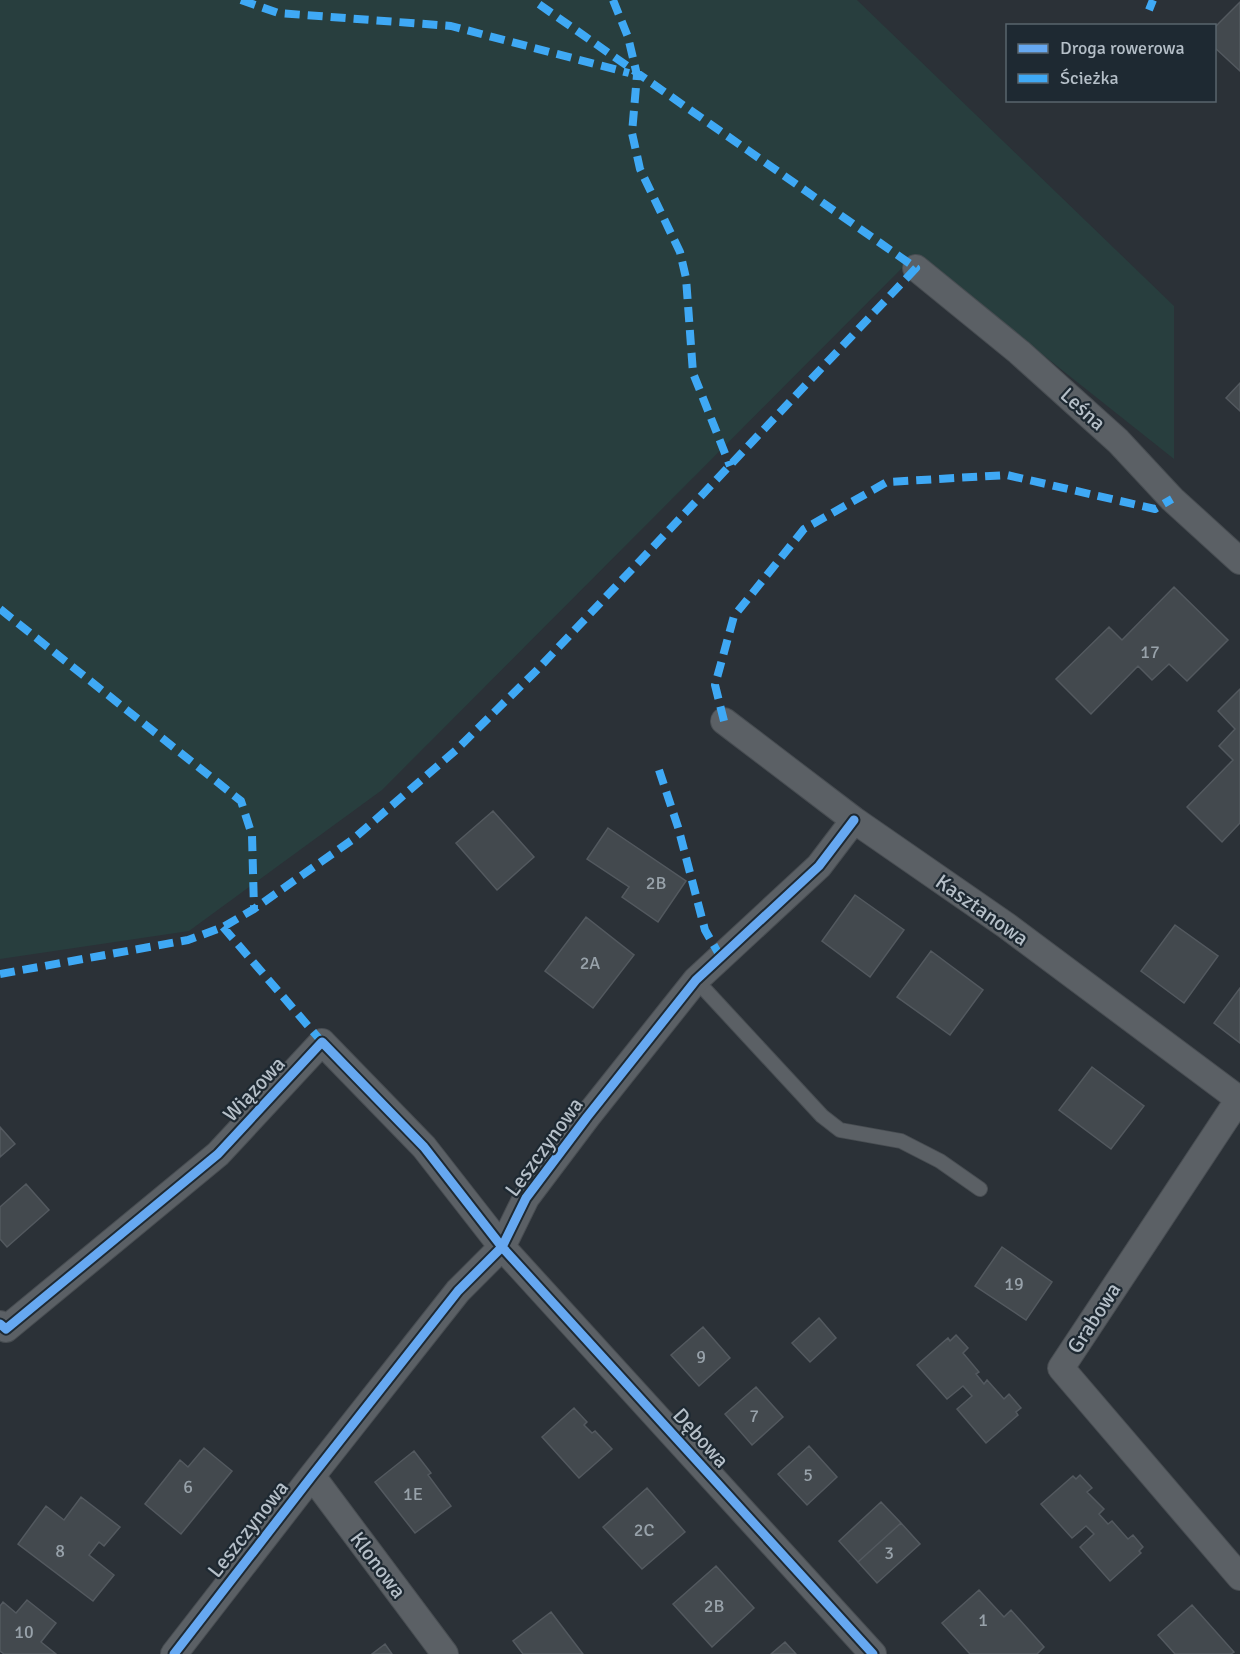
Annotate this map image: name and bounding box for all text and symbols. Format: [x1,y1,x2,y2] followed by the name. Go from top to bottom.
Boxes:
[1006,24,1216,102] legend
[1060,37,1185,59] text: Droga rowerowa
[1060,67,1119,89] text: Ścieżka
[1055,382,1111,436] street label: Leśna
[1140,641,1160,663] house number: 17
[931,869,1033,951] street label: Kasztanowa
[646,872,666,894] house number: 2B
[580,952,600,974] house number: 2A
[217,1051,291,1127] street label: Wiązowa
[499,1092,589,1202] street label: Leszczynowa
[1004,1273,1024,1295] house number: 19
[1062,1278,1126,1358] street label: Grabowa
[696,1346,706,1368] house number: 9
[667,1403,735,1473] street label: Dębowa
[749,1405,759,1427] house number: 7
[803,1464,813,1486] house number: 5
[202,1475,294,1583] street label: Leszczynowa
[183,1476,193,1498] house number: 6
[403,1483,423,1505] house number: 1E
[634,1519,654,1541] house number: 2C
[344,1526,412,1604] street label: Klonowa
[55,1540,65,1562] house number: 8
[884,1542,894,1564] house number: 3
[704,1595,724,1617] house number: 2B
[978,1609,988,1631] house number: 1
[14,1621,34,1643] house number: 10

